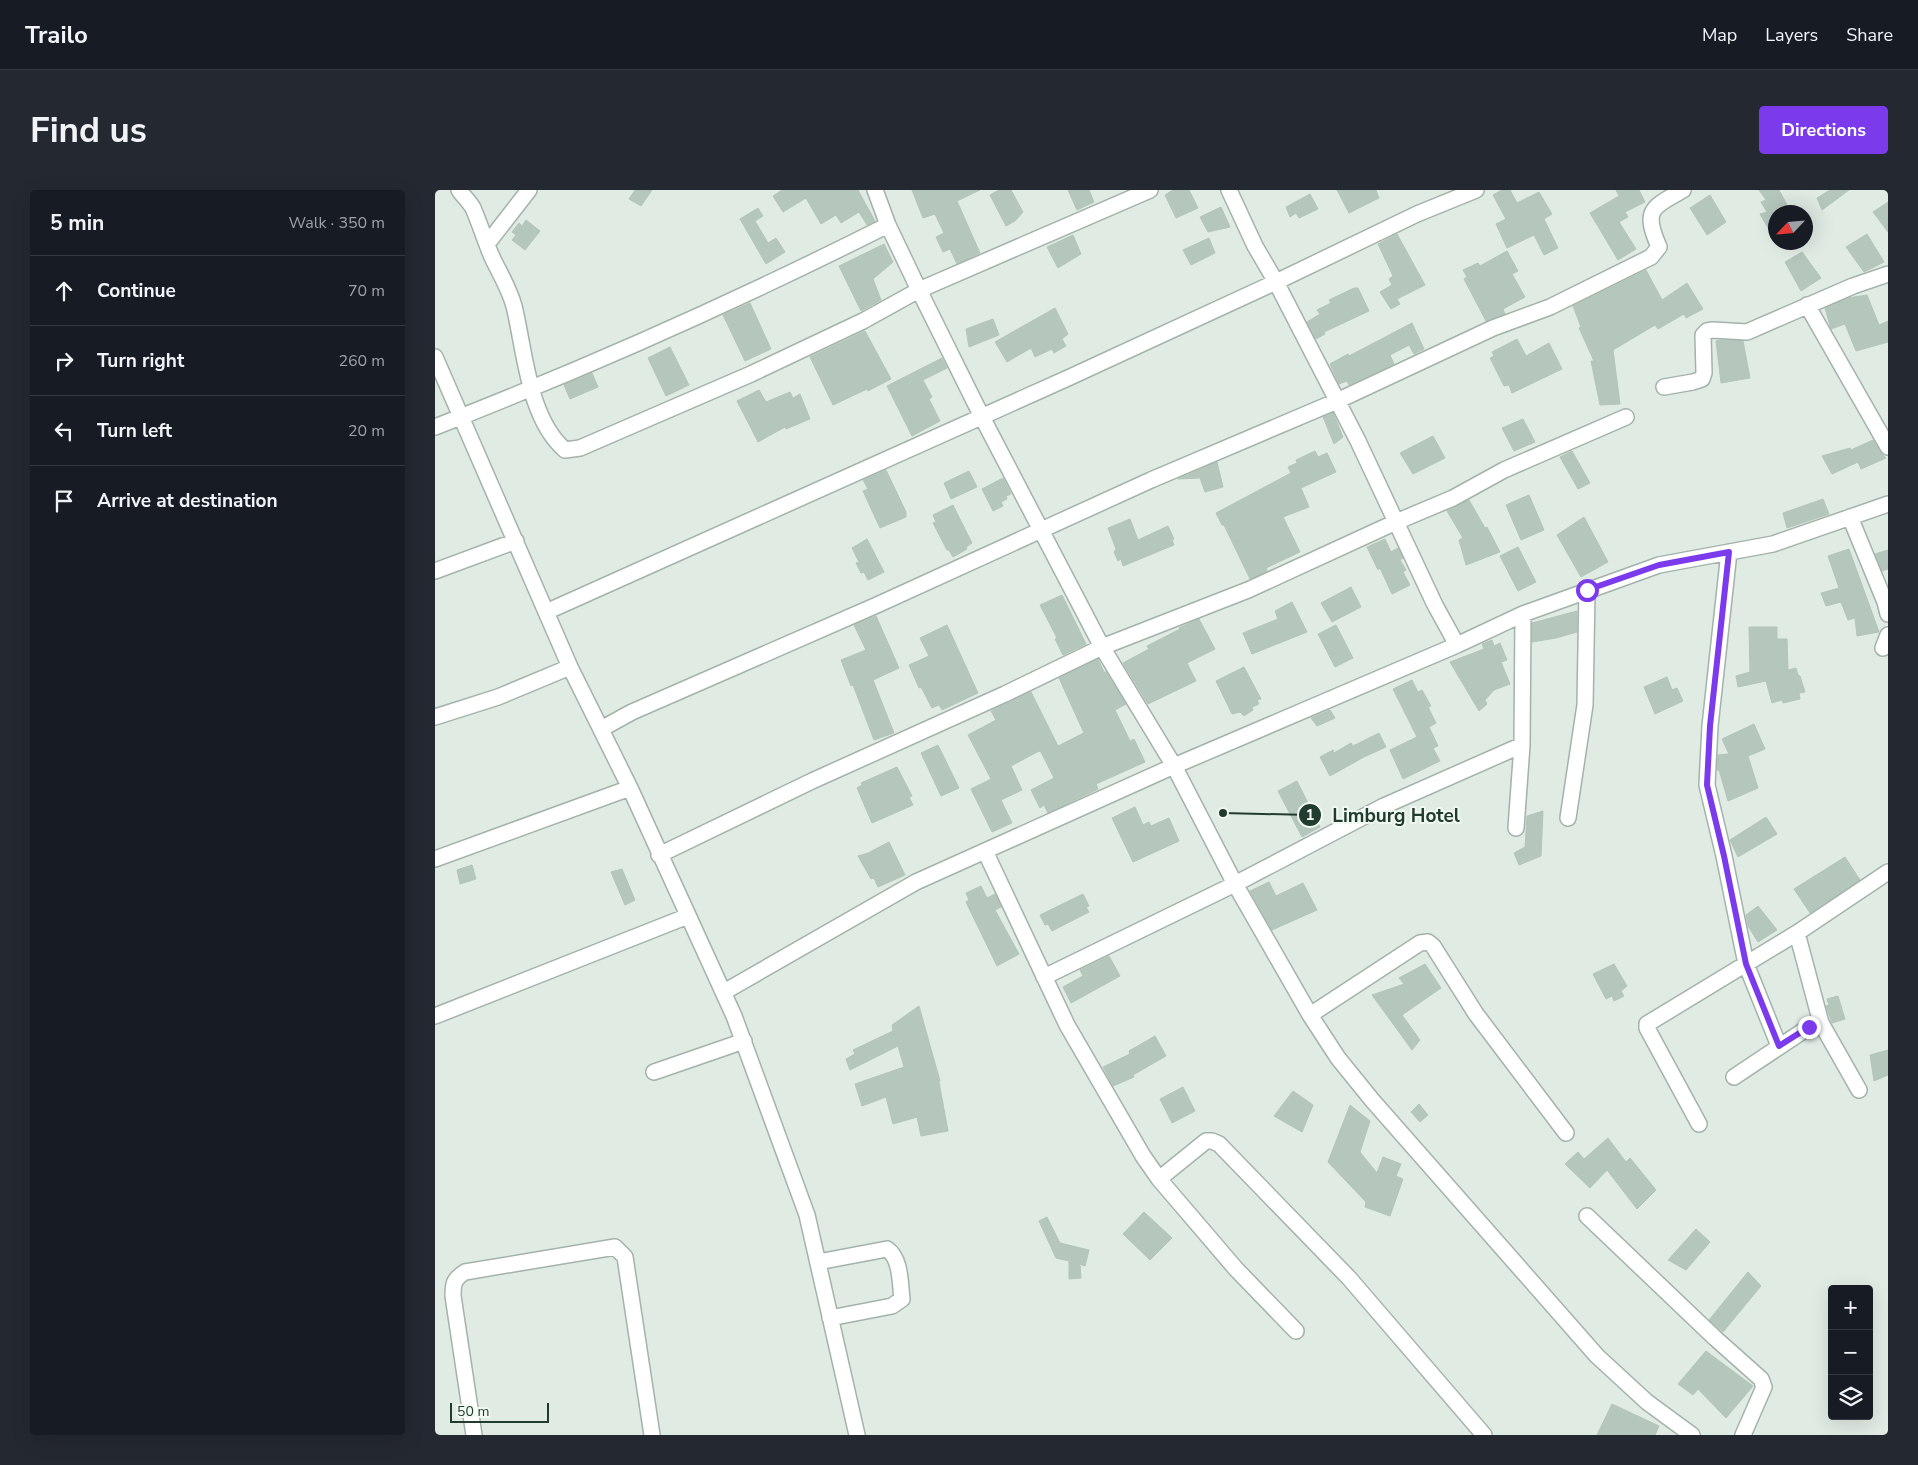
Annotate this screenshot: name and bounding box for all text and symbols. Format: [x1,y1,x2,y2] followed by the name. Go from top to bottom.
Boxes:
[25,19,88,51] text: Trailo
[1702,23,1737,47] text: Map
[1765,23,1818,47] text: Layers
[1846,23,1893,47] text: Share
[1759,106,1888,154] button: Directions
[30,107,147,154] text: Find us
[1768,205,1813,250] north arrow
[50,209,104,237] text: 5 min
[289,212,385,234] text: Walk · 350 m
[50,277,78,305] icon: ahead
[97,278,176,304] text: Continue
[348,280,385,302] text: 70 m
[50,347,78,375] icon: right
[97,348,184,374] text: Turn right
[338,350,385,372] text: 260 m
[50,417,78,445] icon: left
[97,418,172,444] text: Turn left
[348,420,385,442] text: 20 m
[50,487,78,515] icon: arrive
[97,488,278,514] text: Arrive at destination
[1576,579,1599,602] route start
[1297,798,1470,832] callout: Limburg Hotel
[1332,803,1460,829] text: Limburg Hotel
[1305,805,1315,825] text: 1
[1798,1016,1821,1039] route end
[1828,1285,1873,1420] map controls
[1828,1285,1873,1330] button: +
[1828,1330,1873,1375] button: −
[1828,1375,1873,1420] button: layers
[450,1400,549,1423] scale bar
[457,1402,489,1421] text: 50 m

